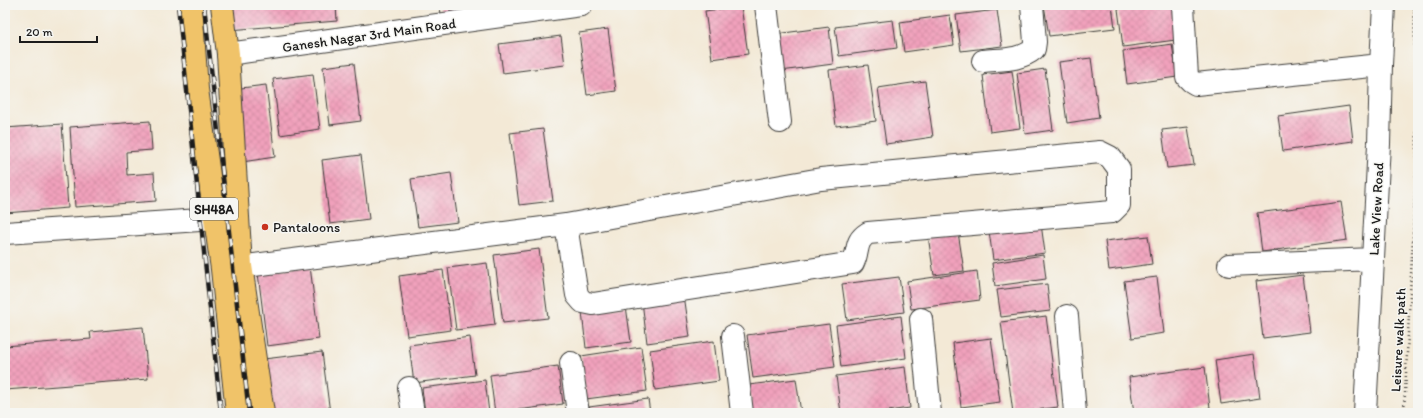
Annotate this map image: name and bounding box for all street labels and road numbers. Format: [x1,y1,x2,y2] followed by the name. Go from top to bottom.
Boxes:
[281,15,457,56] street label: Ganesh Nagar 3rd Main Road
[1366,162,1387,256] street label: Lake View Road
[190,198,238,220] road number: SH48A
[1387,288,1410,393] street label: Leisure walk path

